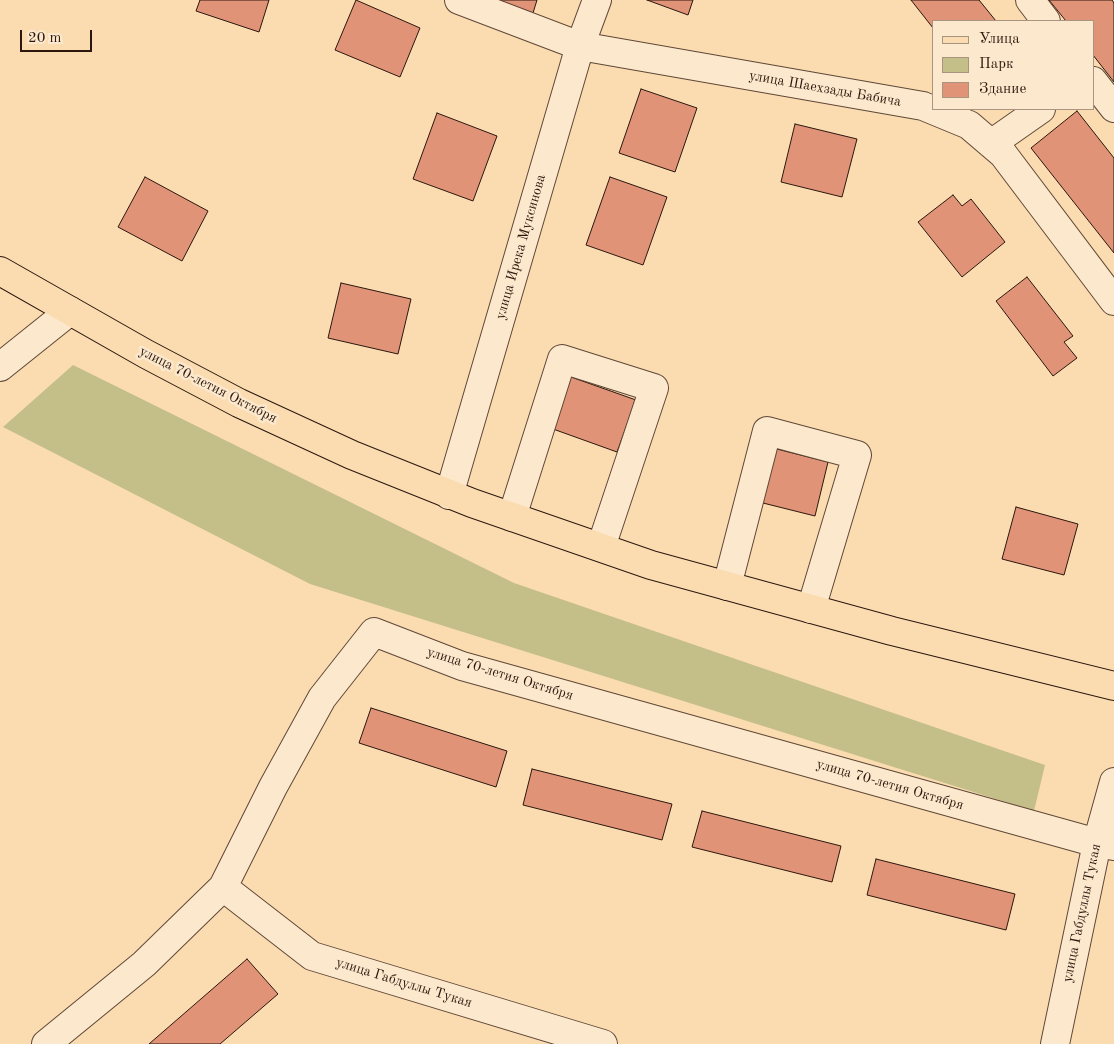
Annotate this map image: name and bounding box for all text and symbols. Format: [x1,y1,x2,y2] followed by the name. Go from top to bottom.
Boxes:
[22,20,95,52] scale bar
[932,20,1094,110] legend
[28,31,62,46] text: 20 m
[979,32,1020,47] text: Улица
[979,57,1014,72] text: Парк
[748,67,902,111] street label: улица Шаехзады Бабича
[979,82,1026,97] text: Здание
[492,173,550,321] street label: улица Ирека Муксинова
[136,343,280,427] street label: улица 70-летия Октября
[425,644,575,704] street label: улица 70-летия Октября
[815,756,965,814] street label: улица 70-летия Октября
[1059,842,1105,984] street label: улица Габдуллы Тукая
[334,954,474,1012] street label: улица Габдуллы Тукая

